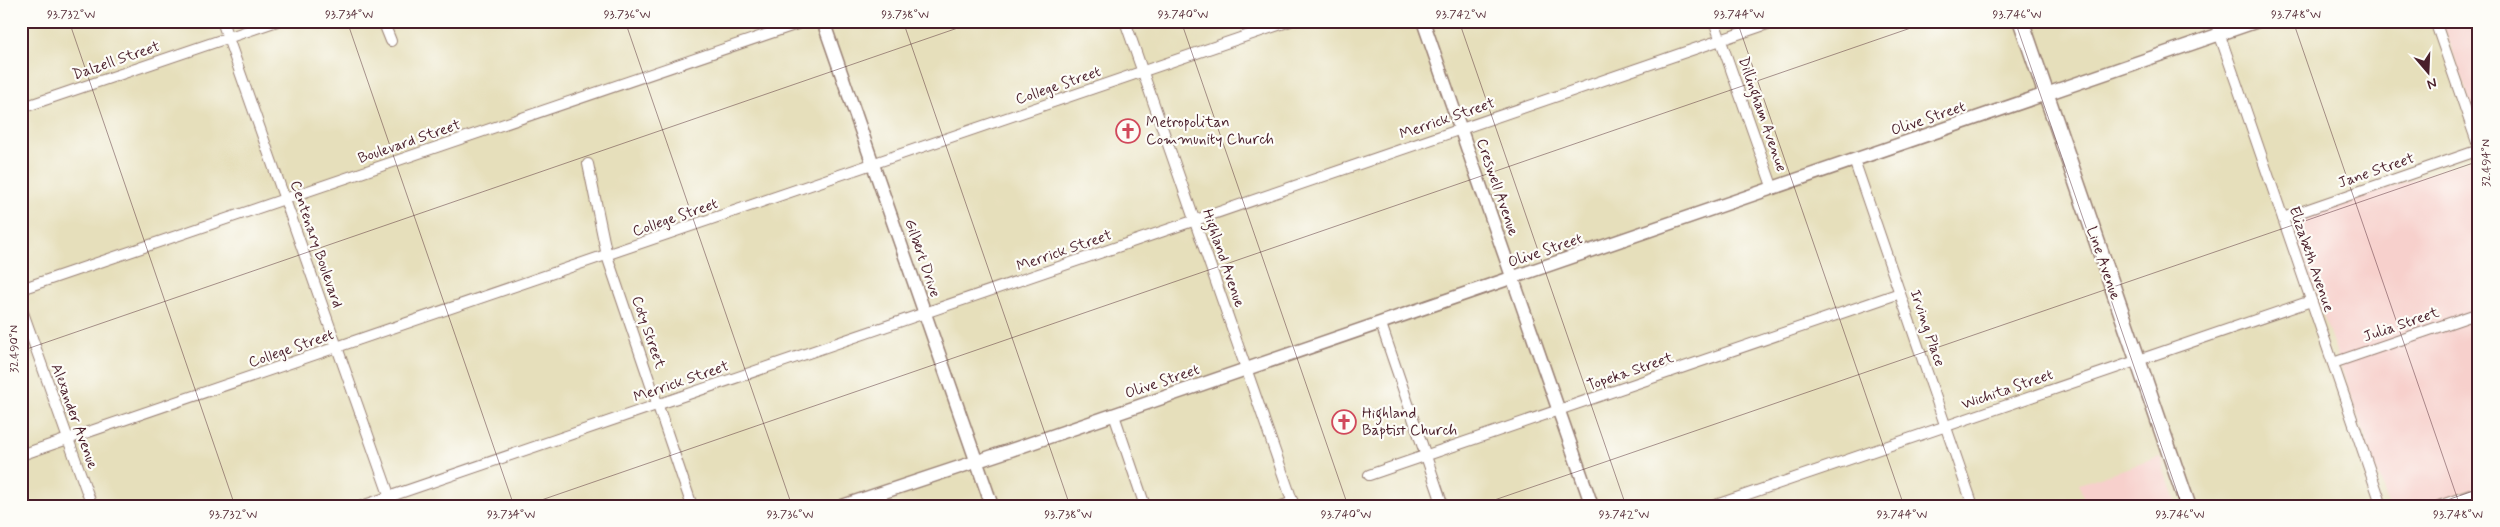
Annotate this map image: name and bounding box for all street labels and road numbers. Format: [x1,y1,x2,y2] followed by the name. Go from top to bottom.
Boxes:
[70,37,163,85] street label: Dalzell Street
[1732,54,1791,175] street label: Dillingham Avenue
[1013,62,1104,110] street label: College Street
[1397,93,1498,145] street label: Merrick Street
[1889,97,1969,141] street label: Olive Street
[355,115,463,169] street label: Boulevard Street
[1471,136,1523,239] street label: Creswell Avenue
[2336,149,2417,193] street label: Jane Street
[285,178,347,311] street label: Centenary Boulevard
[630,194,721,242] street label: College Street
[2284,204,2339,315] street label: Elizabeth Avenue
[1196,206,1249,310] street label: Highland Avenue
[899,216,945,300] street label: Gilbert Drive
[2081,224,2125,303] street label: Line Avenue
[1014,225,1115,277] street label: Merrick Street
[1506,229,1586,273] street label: Olive Street
[1905,287,1950,370] street label: Irving Place
[626,293,670,371] street label: Coty Street
[2361,303,2442,347] street label: Julia Street
[246,325,337,373] street label: College Street
[1584,348,1676,396] street label: Topeka Street
[631,356,732,408] street label: Merrick Street
[1123,360,1203,404] street label: Olive Street
[46,361,102,472] street label: Alexander Avenue
[1959,365,2056,415] street label: Wichita Street

